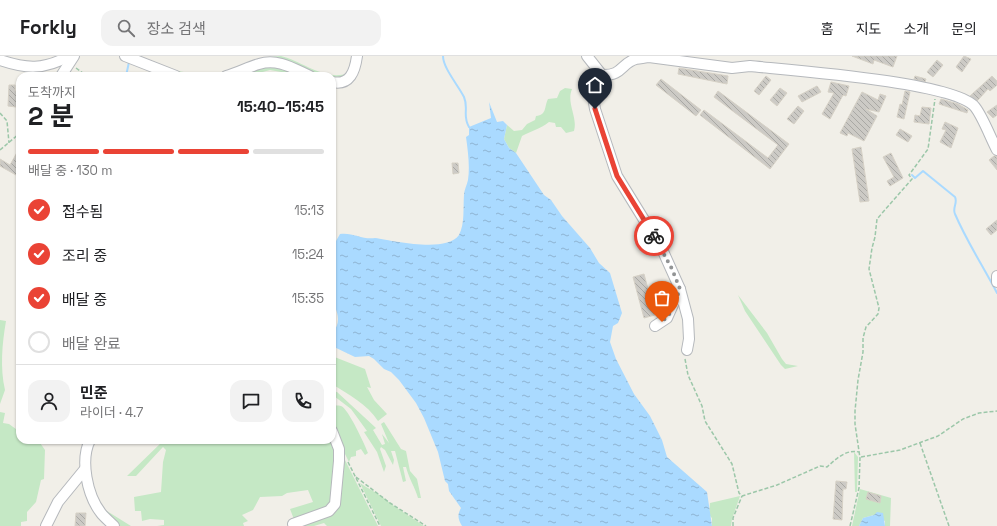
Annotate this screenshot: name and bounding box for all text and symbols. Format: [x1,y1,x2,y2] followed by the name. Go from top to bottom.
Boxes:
[101,10,381,46] search box
[20,15,77,40] text: Forkly
[115,17,137,39] icon: search
[147,19,206,38] text: 장소 검색
[821,20,834,38] text: 홈
[856,20,881,38] text: 지도
[903,20,929,38] text: 소개
[951,20,977,38] text: 문의
[578,68,612,109] pin
[584,74,606,96] icon: home
[28,84,76,101] text: 도착까지
[237,97,324,116] text: 15:40–15:45
[28,99,74,133] text: 2 분
[28,162,112,179] text: 배달 중 · 130 m
[28,199,50,221] icon: check
[62,202,103,221] text: 접수됨
[294,202,324,219] text: 15:13
[634,216,674,256] courier
[643,225,665,247] icon: bike
[28,243,50,265] icon: check
[62,246,107,265] text: 조리 중
[292,246,324,263] text: 15:24
[645,281,679,322] pin
[28,287,50,309] icon: check
[651,287,673,309] icon: bag
[62,290,107,309] text: 배달 중
[292,290,324,307] text: 15:35
[62,334,121,353] text: 배달 완료
[28,380,70,422] button: person
[230,380,272,422] button: chat
[282,380,324,422] button: phone
[80,383,108,402] text: 민준
[80,404,143,421] text: 라이더 · 4.7

